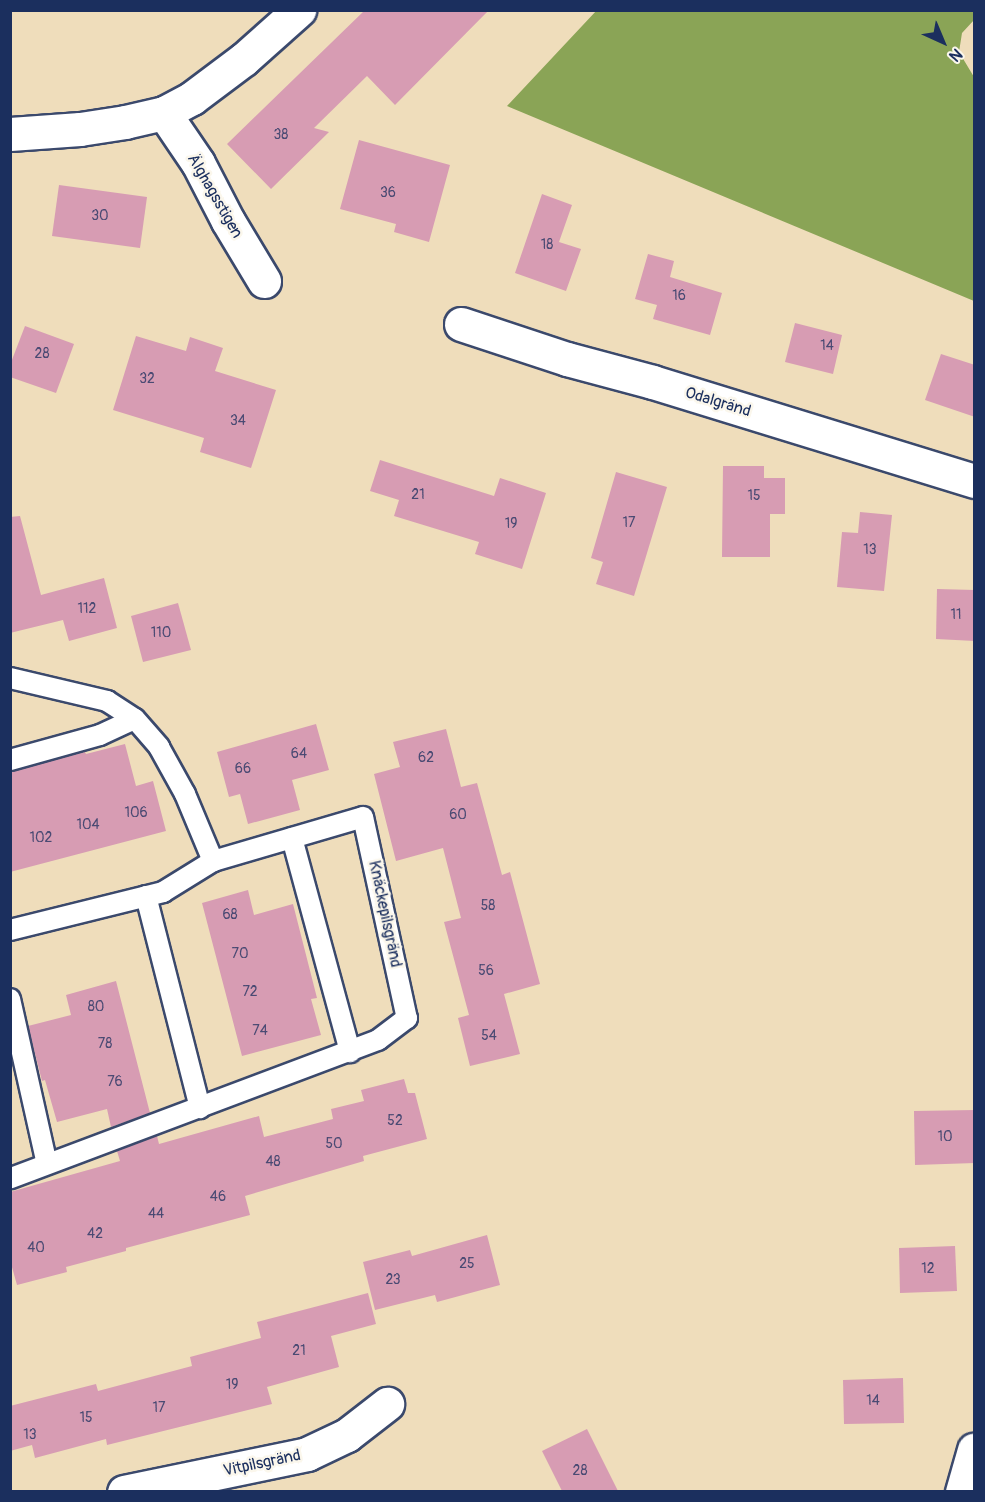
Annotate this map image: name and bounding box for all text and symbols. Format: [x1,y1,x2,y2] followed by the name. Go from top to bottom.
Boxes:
[913,12,973,72] north arrow
[945,44,966,66] text: N
[274,127,288,143] house number: 38
[183,150,247,242] street label: Älghagsstigen
[380,185,396,201] house number: 36
[91,208,109,224] house number: 30
[541,237,553,253] house number: 18
[672,288,686,304] house number: 16
[820,338,834,354] house number: 14
[35,346,49,362] house number: 28
[139,371,155,387] house number: 32
[683,383,753,421] street label: Odalgränd
[230,413,246,429] house number: 34
[411,487,425,503] house number: 21
[747,488,761,504] house number: 15
[623,515,635,531] house number: 17
[505,516,517,532] house number: 19
[863,542,877,558] house number: 13
[78,601,96,617] house number: 112
[951,607,961,623] house number: 11
[151,625,171,641] house number: 110
[291,746,307,762] house number: 64
[418,750,434,766] house number: 62
[235,761,251,777] house number: 66
[124,805,148,821] house number: 106
[449,807,467,823] house number: 60
[76,817,100,833] house number: 104
[30,830,52,846] house number: 102
[364,859,406,969] street label: Knäckepilsgränd
[481,898,495,914] house number: 58
[222,907,238,923] house number: 68
[232,946,248,962] house number: 70
[478,963,494,979] house number: 56
[242,984,258,1000] house number: 72
[88,999,104,1015] house number: 80
[252,1023,268,1039] house number: 74
[481,1028,497,1044] house number: 54
[98,1036,112,1052] house number: 78
[107,1074,123,1090] house number: 76
[387,1113,403,1129] house number: 52
[937,1129,953,1145] house number: 10
[325,1136,343,1152] house number: 50
[265,1154,281,1170] house number: 48
[210,1189,226,1205] house number: 46
[148,1206,164,1222] house number: 44
[87,1226,103,1242] house number: 42
[27,1240,45,1256] house number: 40
[459,1256,475,1272] house number: 25
[921,1261,935,1277] house number: 12
[385,1272,401,1288] house number: 23
[292,1343,306,1359] house number: 21
[226,1377,238,1393] house number: 19
[866,1393,880,1409] house number: 14
[153,1400,165,1416] house number: 17
[79,1410,93,1426] house number: 15
[23,1427,37,1443] house number: 13
[222,1445,302,1481] street label: Vitpilsgränd
[573,1463,587,1479] house number: 28

